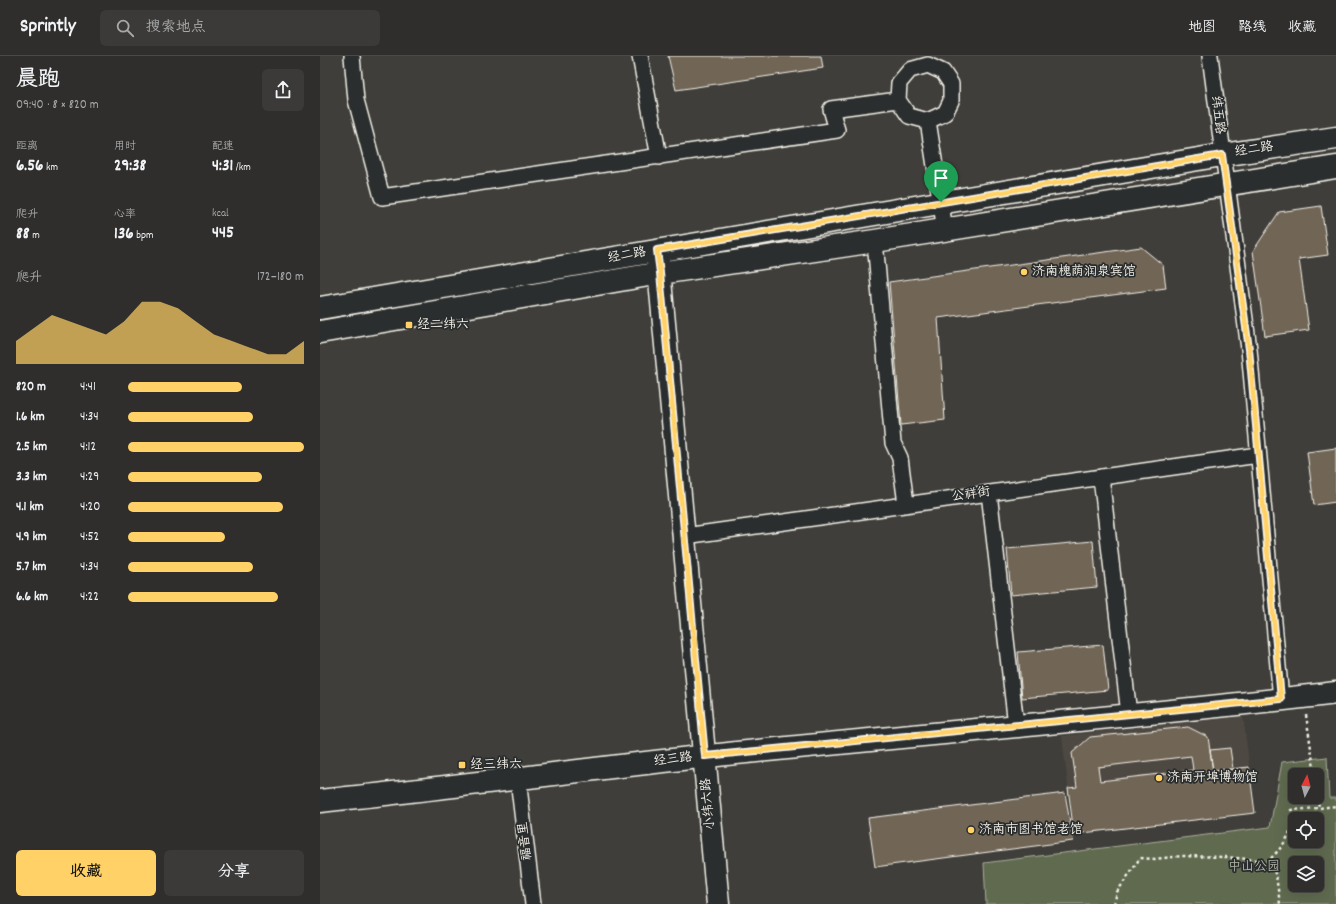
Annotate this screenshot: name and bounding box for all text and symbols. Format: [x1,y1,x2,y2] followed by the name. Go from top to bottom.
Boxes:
[100,10,380,46] search box
[20,14,76,41] text: Sprintly
[114,17,136,39] icon: search
[146,17,206,39] text: 搜索地点
[1188,18,1216,38] text: 地图
[1238,18,1266,38] text: 路线
[1288,18,1316,38] text: 收藏
[16,65,60,96] text: 晨跑
[262,69,304,111] button: share
[1205,94,1229,136] street label: 纬五路
[16,96,99,115] text: 09:40 · 8 × 820 m
[1233,138,1275,162] street label: 经二路
[16,139,38,155] text: 距离
[114,139,136,155] text: 用时
[212,139,234,155] text: 配速
[16,155,43,179] text: 6.56
[114,155,146,179] text: 29:38
[212,155,233,179] text: 4:31
[43,160,58,176] text: km
[233,160,251,176] text: /km
[924,161,958,202] pin
[930,167,952,189] icon: arrive
[212,206,229,222] text: kcal
[16,207,38,223] text: 爬升
[114,207,136,223] text: 心率
[212,222,234,246] text: 445
[16,223,30,247] text: 88
[114,223,134,247] text: 136
[30,228,40,244] text: m
[134,228,154,244] text: bpm
[606,243,648,269] street label: 经二路
[1032,263,1136,282] place label: 济南槐荫润泉宾馆
[1019,267,1029,277] marker: 济南槐荫润泉宾馆
[257,268,304,287] text: 172–180 m
[16,269,42,288] text: 爬升
[417,316,469,335] place label: 经二纬六
[404,320,414,330] marker: 经二纬六
[16,378,46,397] text: 820 m
[80,378,96,397] text: 4:41
[16,408,45,427] text: 1.6 km
[80,408,99,427] text: 4:34
[16,438,47,457] text: 2.5 km
[80,438,96,457] text: 4:12
[16,468,47,487] text: 3.3 km
[80,468,99,487] text: 4:29
[950,483,992,507] street label: 公祥街
[16,498,44,517] text: 4.1 km
[80,498,100,517] text: 4:20
[16,528,47,547] text: 4.9 km
[80,528,99,547] text: 4:52
[16,558,46,577] text: 5.7 km
[80,558,99,577] text: 4:34
[16,588,48,607] text: 6.6 km
[80,588,99,607] text: 4:22
[652,748,694,772] street label: 经三路
[470,756,522,775] place label: 经三纬六
[457,760,467,770] marker: 经三纬六
[1288,768,1324,804] north arrow
[1288,768,1324,892] map controls
[1167,769,1258,788] place label: 济南开埠博物馆
[1154,773,1164,783] marker: 济南开埠博物馆
[697,777,721,831] street label: 小纬六路
[1288,812,1324,848] button: locate
[514,820,538,862] street label: 福音里
[979,821,1083,840] place label: 济南市图书馆老馆
[966,825,976,835] marker: 济南市图书馆老馆
[16,850,156,896] button: 收藏
[164,850,304,896] button: 分享
[1288,856,1324,892] button: layers
[1228,858,1280,877] park label: 中山公园

